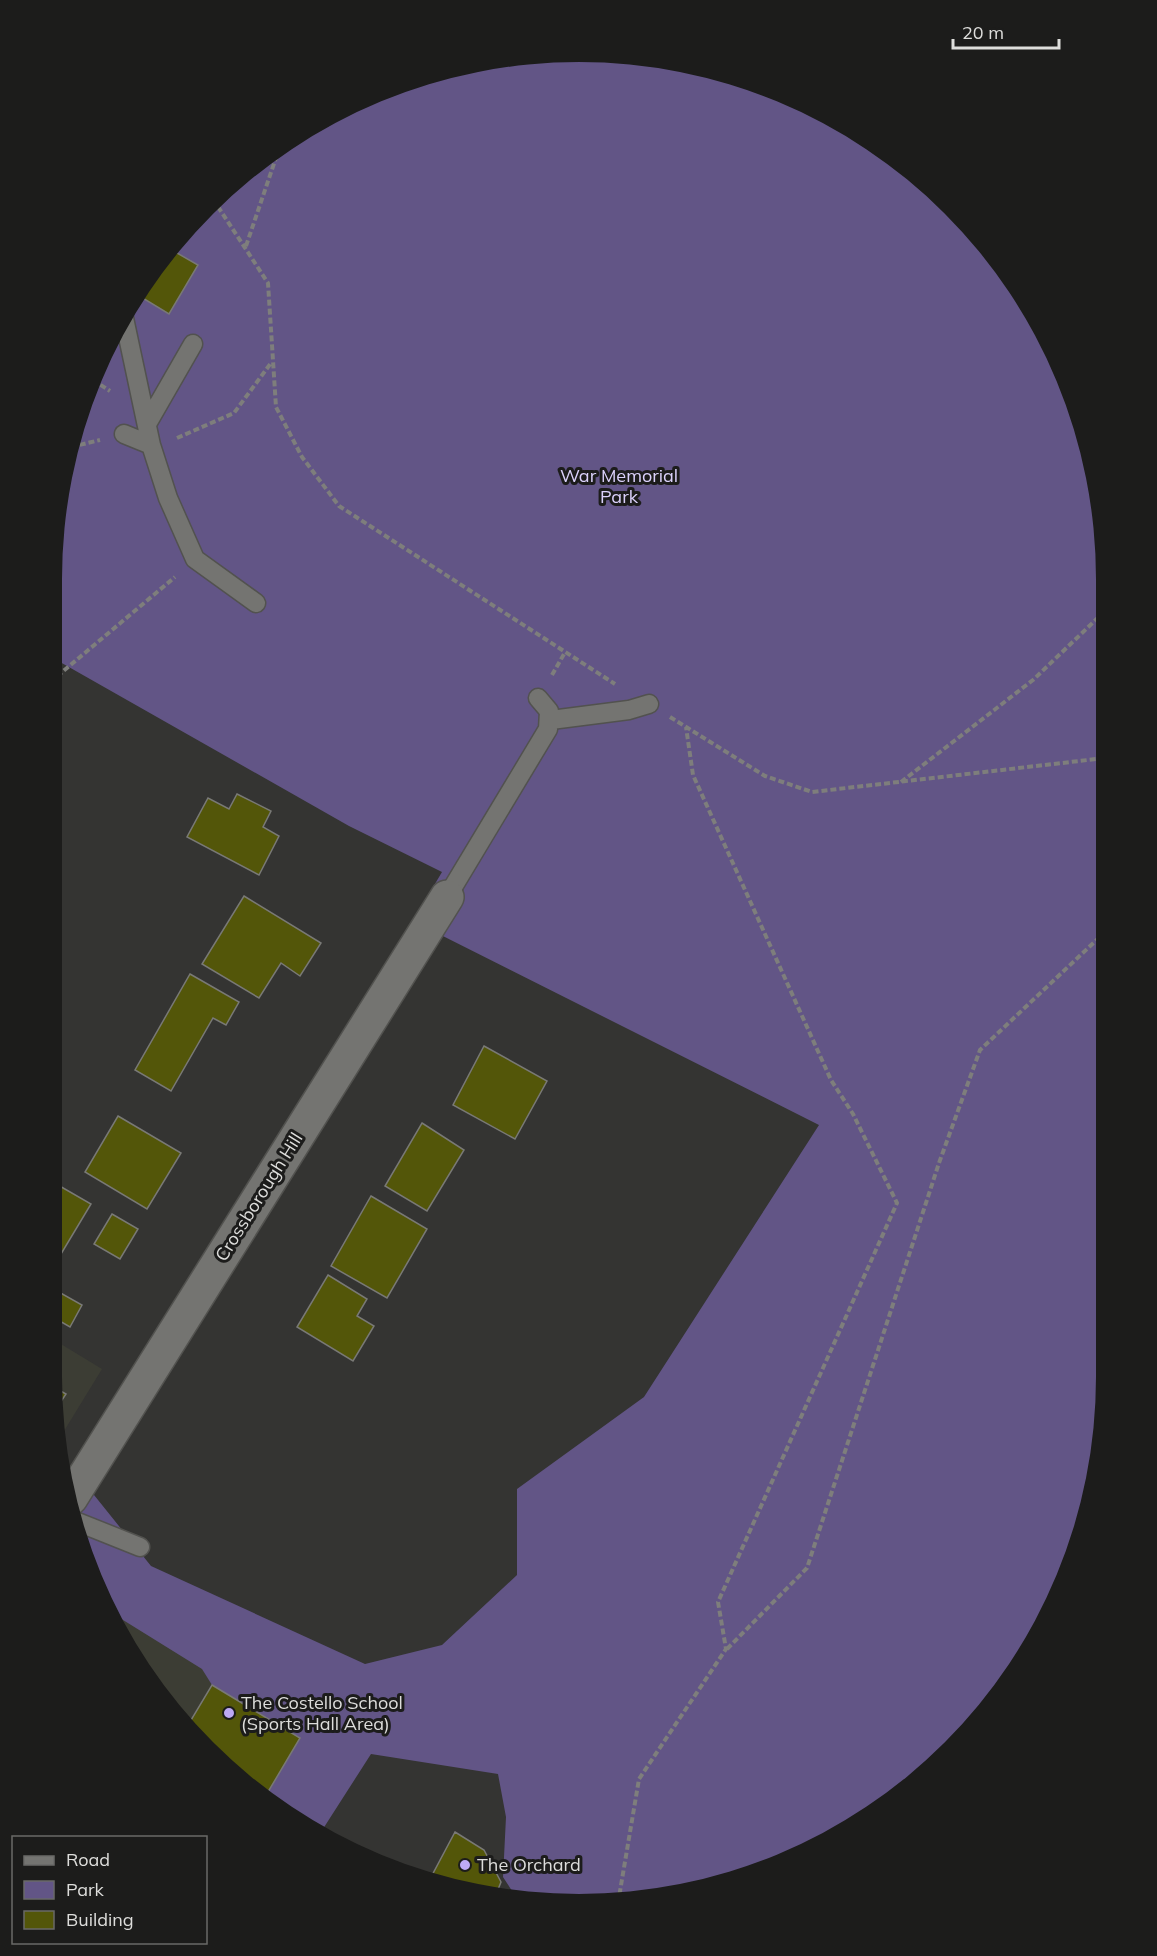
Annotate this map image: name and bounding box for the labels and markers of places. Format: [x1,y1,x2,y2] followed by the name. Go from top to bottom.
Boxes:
[241,1691,403,1735] place label: The Costello School (Sports Hall Area)
[222,1706,236,1720] marker: The Costello School (Sports Hall Area)
[477,1853,581,1876] place label: The Orchard
[458,1858,472,1872] marker: The Orchard

